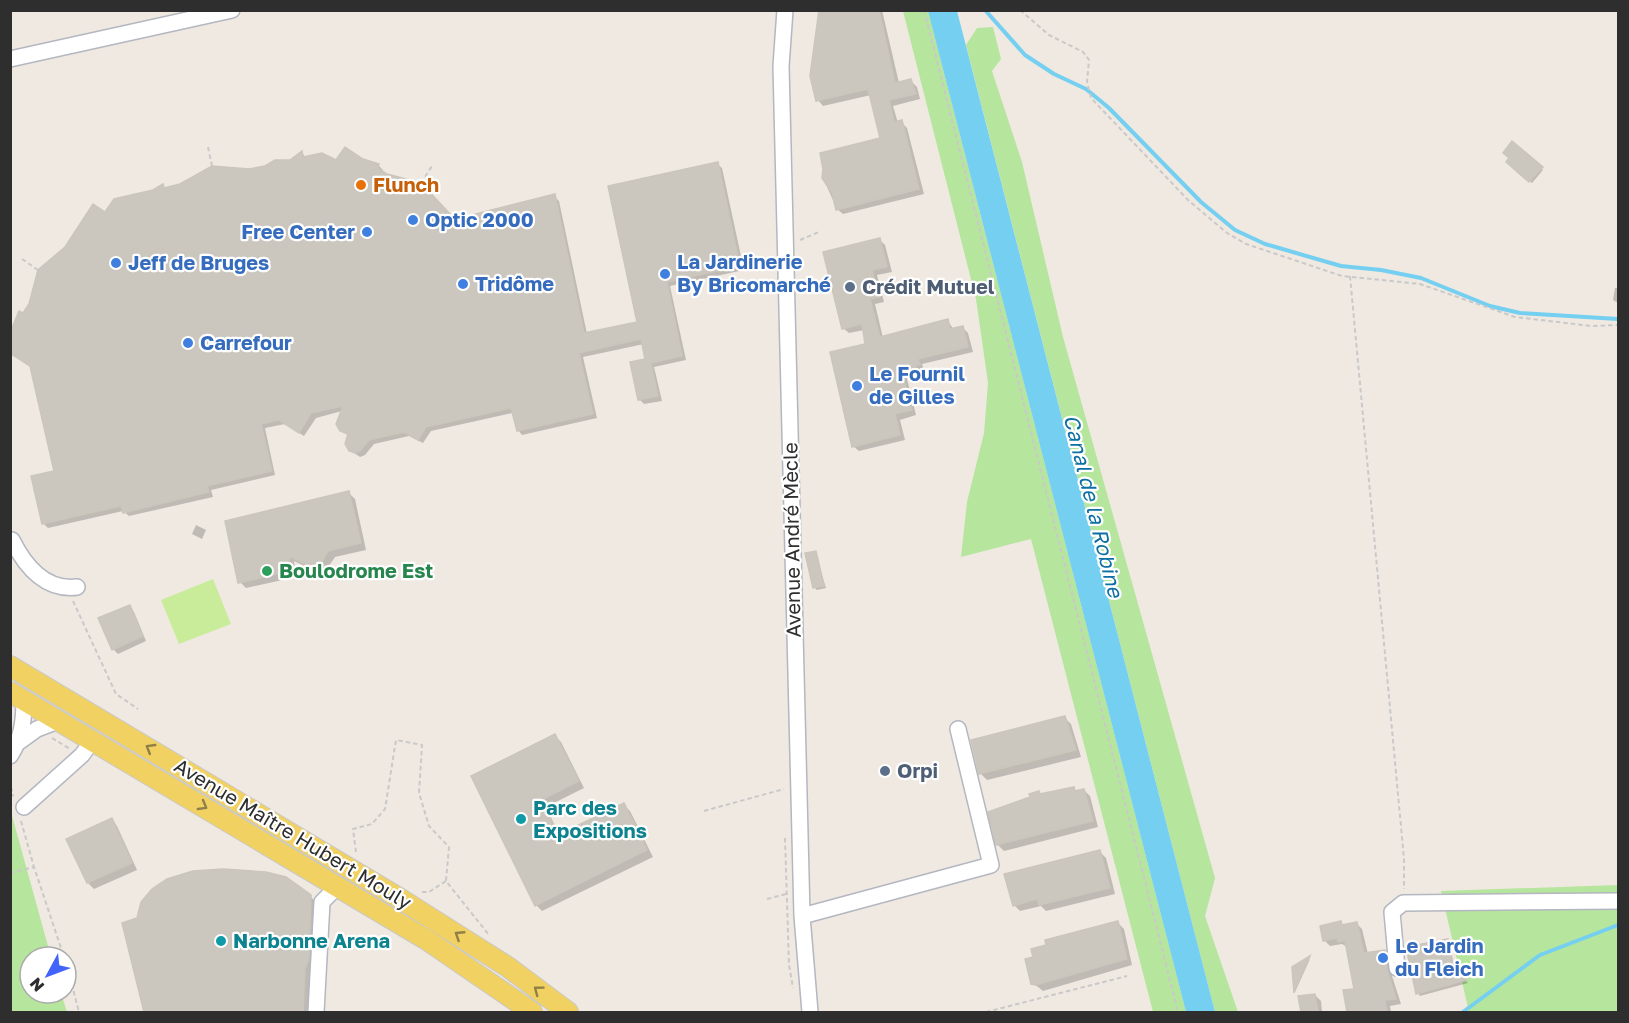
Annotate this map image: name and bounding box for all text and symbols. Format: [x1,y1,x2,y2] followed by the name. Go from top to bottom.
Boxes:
[373,172,439,196] place label: Flunch
[354,178,368,192] marker: Flunch
[425,207,534,231] place label: Optic 2000
[406,213,420,227] marker: Optic 2000
[241,219,355,243] place label: Free Center
[360,225,374,239] marker: Free Center
[677,249,831,296] place label: La Jardinerie By Bricomarché
[128,250,269,274] place label: Jeff de Bruges
[109,256,123,270] marker: Jeff de Bruges
[658,267,672,281] marker: La Jardinerie By Bricomarché
[475,271,554,295] place label: Tridôme
[862,274,995,298] place label: Crédit Mutuel
[456,277,470,291] marker: Tridôme
[843,280,857,294] marker: Crédit Mutuel
[200,330,292,354] place label: Carrefour
[181,336,195,350] marker: Carrefour
[869,361,965,408] place label: Le Fournil de Gilles
[850,379,864,393] marker: Le Fournil de Gilles
[1059,412,1130,602] water label: Canal de la Robine
[777,442,805,638] street label: Avenue André Mècle
[279,558,433,582] place label: Boulodrome Est
[260,564,274,578] marker: Boulodrome Est
[146,744,156,756] one-way arrow
[171,753,417,914] street label: Avenue Maître Hubert Mouly
[897,758,938,782] place label: Orpi
[878,764,892,778] marker: Orpi
[533,795,647,842] place label: Parc des Expositions
[197,799,207,811] one-way arrow
[514,812,528,826] marker: Parc des Expositions
[233,928,390,952] place label: Narbonne Arena
[454,932,465,943] one-way arrow
[1395,933,1484,980] place label: Le Jardin du Fleich
[214,934,228,948] marker: Narbonne Arena
[18,945,78,1005] north arrow
[1376,951,1390,965] marker: Le Jardin du Fleich
[25,974,48,996] text: N
[534,986,545,997] one-way arrow

